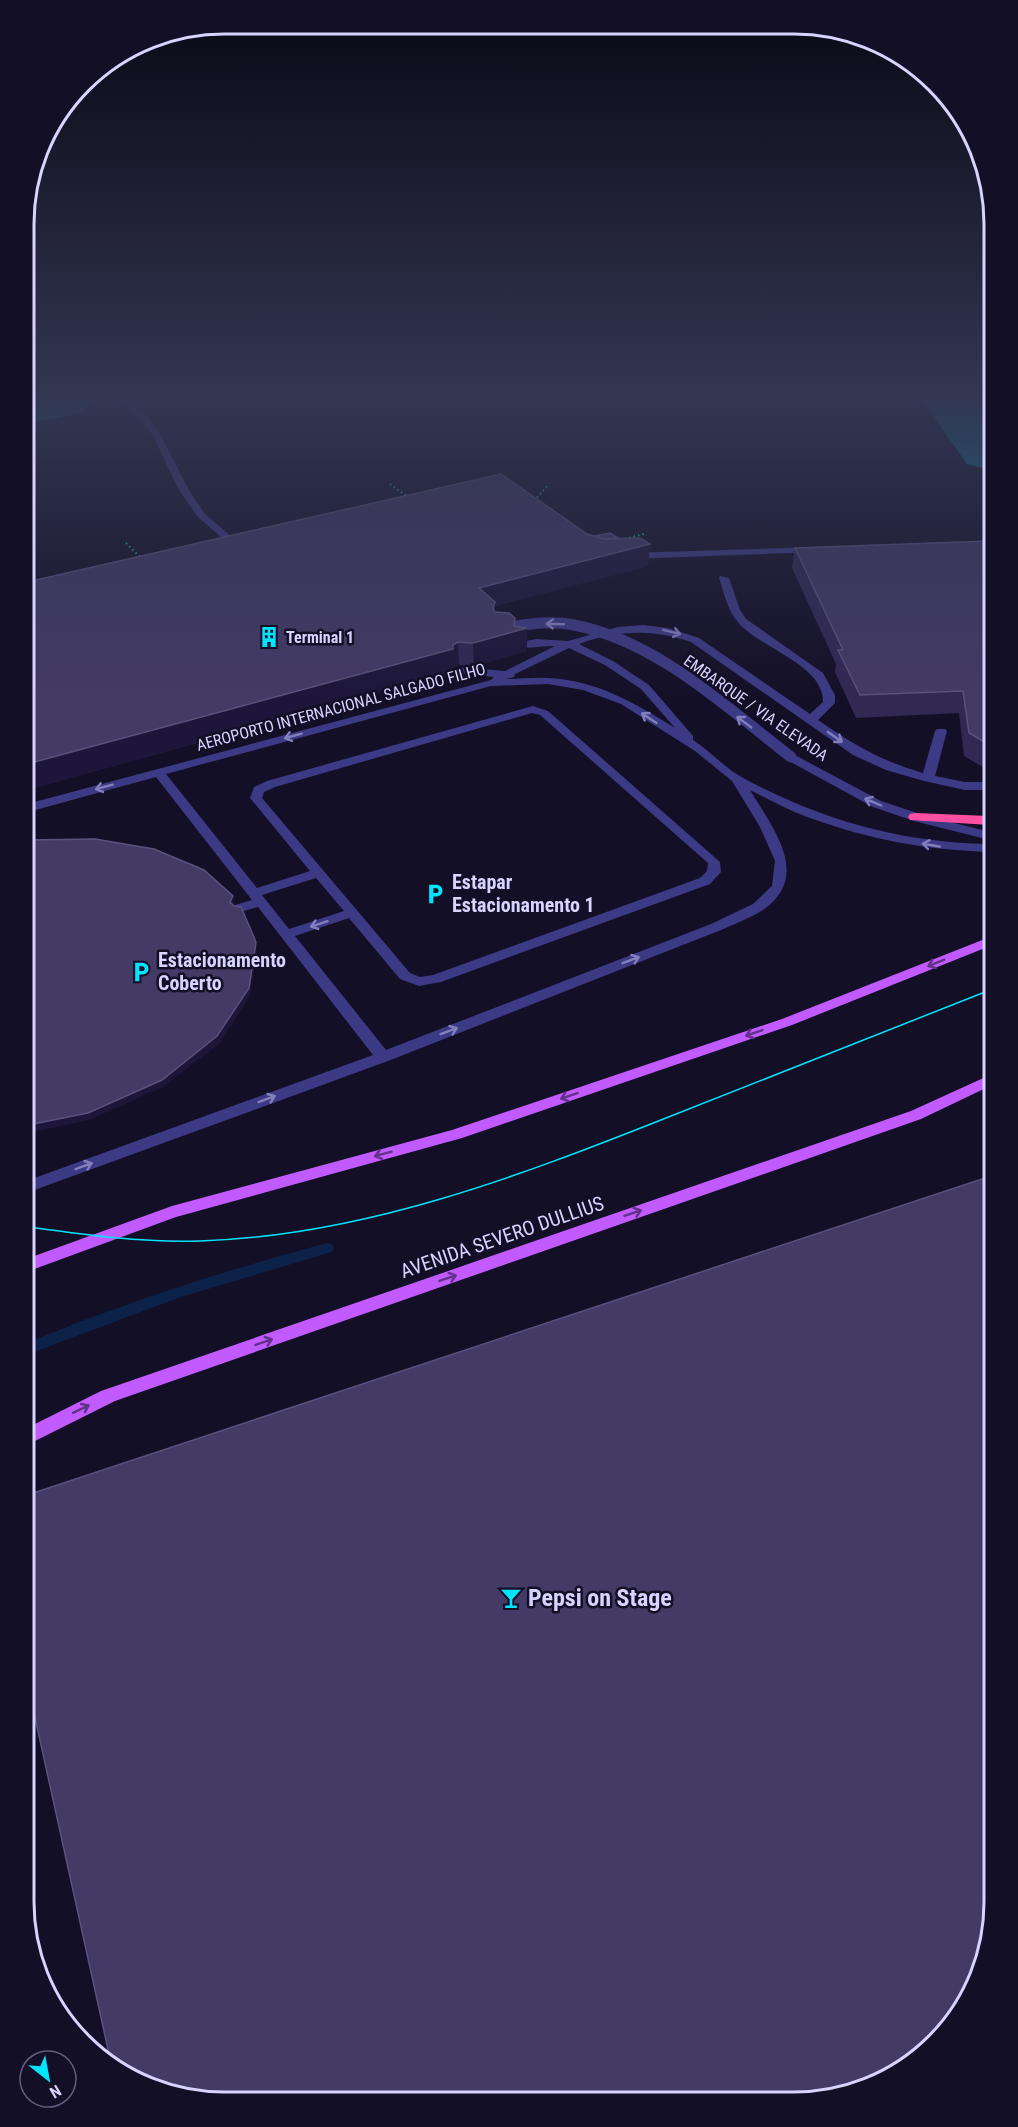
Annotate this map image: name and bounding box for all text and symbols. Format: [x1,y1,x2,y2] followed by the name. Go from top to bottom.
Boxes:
[546,618,566,630] one-way arrow
[257,625,281,649] building icon: Terminal 1
[662,626,681,638] one-way arrow
[286,628,354,647] place label: Terminal 1
[680,651,832,765] street label: EMBARQUE / VIA ELEVADA
[194,659,488,755] street label: AEROPORTO INTERNACIONAL SALGADO FILHO
[641,711,658,724] one-way arrow
[736,715,752,728] one-way arrow
[284,731,303,742] one-way arrow
[826,731,843,743] one-way arrow
[95,782,114,793] one-way arrow
[864,796,883,807] one-way arrow
[922,839,942,850] one-way arrow
[452,870,595,917] place label: Estapar Estacionamento 1
[423,882,447,906] parking icon: Estapar Estacionamento 1
[310,919,329,930] one-way arrow
[158,948,286,995] place label: Estacionamento Coberto
[621,954,640,965] one-way arrow
[927,958,945,969] one-way arrow
[129,960,153,984] parking icon: Estacionamento Coberto
[439,1025,458,1036] one-way arrow
[745,1029,764,1040] one-way arrow
[560,1091,579,1102] one-way arrow
[257,1093,275,1104] one-way arrow
[374,1149,393,1160] one-way arrow
[74,1160,92,1171] one-way arrow
[397,1191,607,1283] street label: AVENIDA SEVERO DULLIUS
[623,1207,641,1218] one-way arrow
[438,1271,457,1282] one-way arrow
[254,1335,273,1346] one-way arrow
[72,1402,90,1414] one-way arrow
[528,1584,672,1612] place label: Pepsi on Stage
[499,1586,523,1610] bar icon: Pepsi on Stage
[18,2049,78,2109] north arrow
[46,2081,65,2102] text: N

